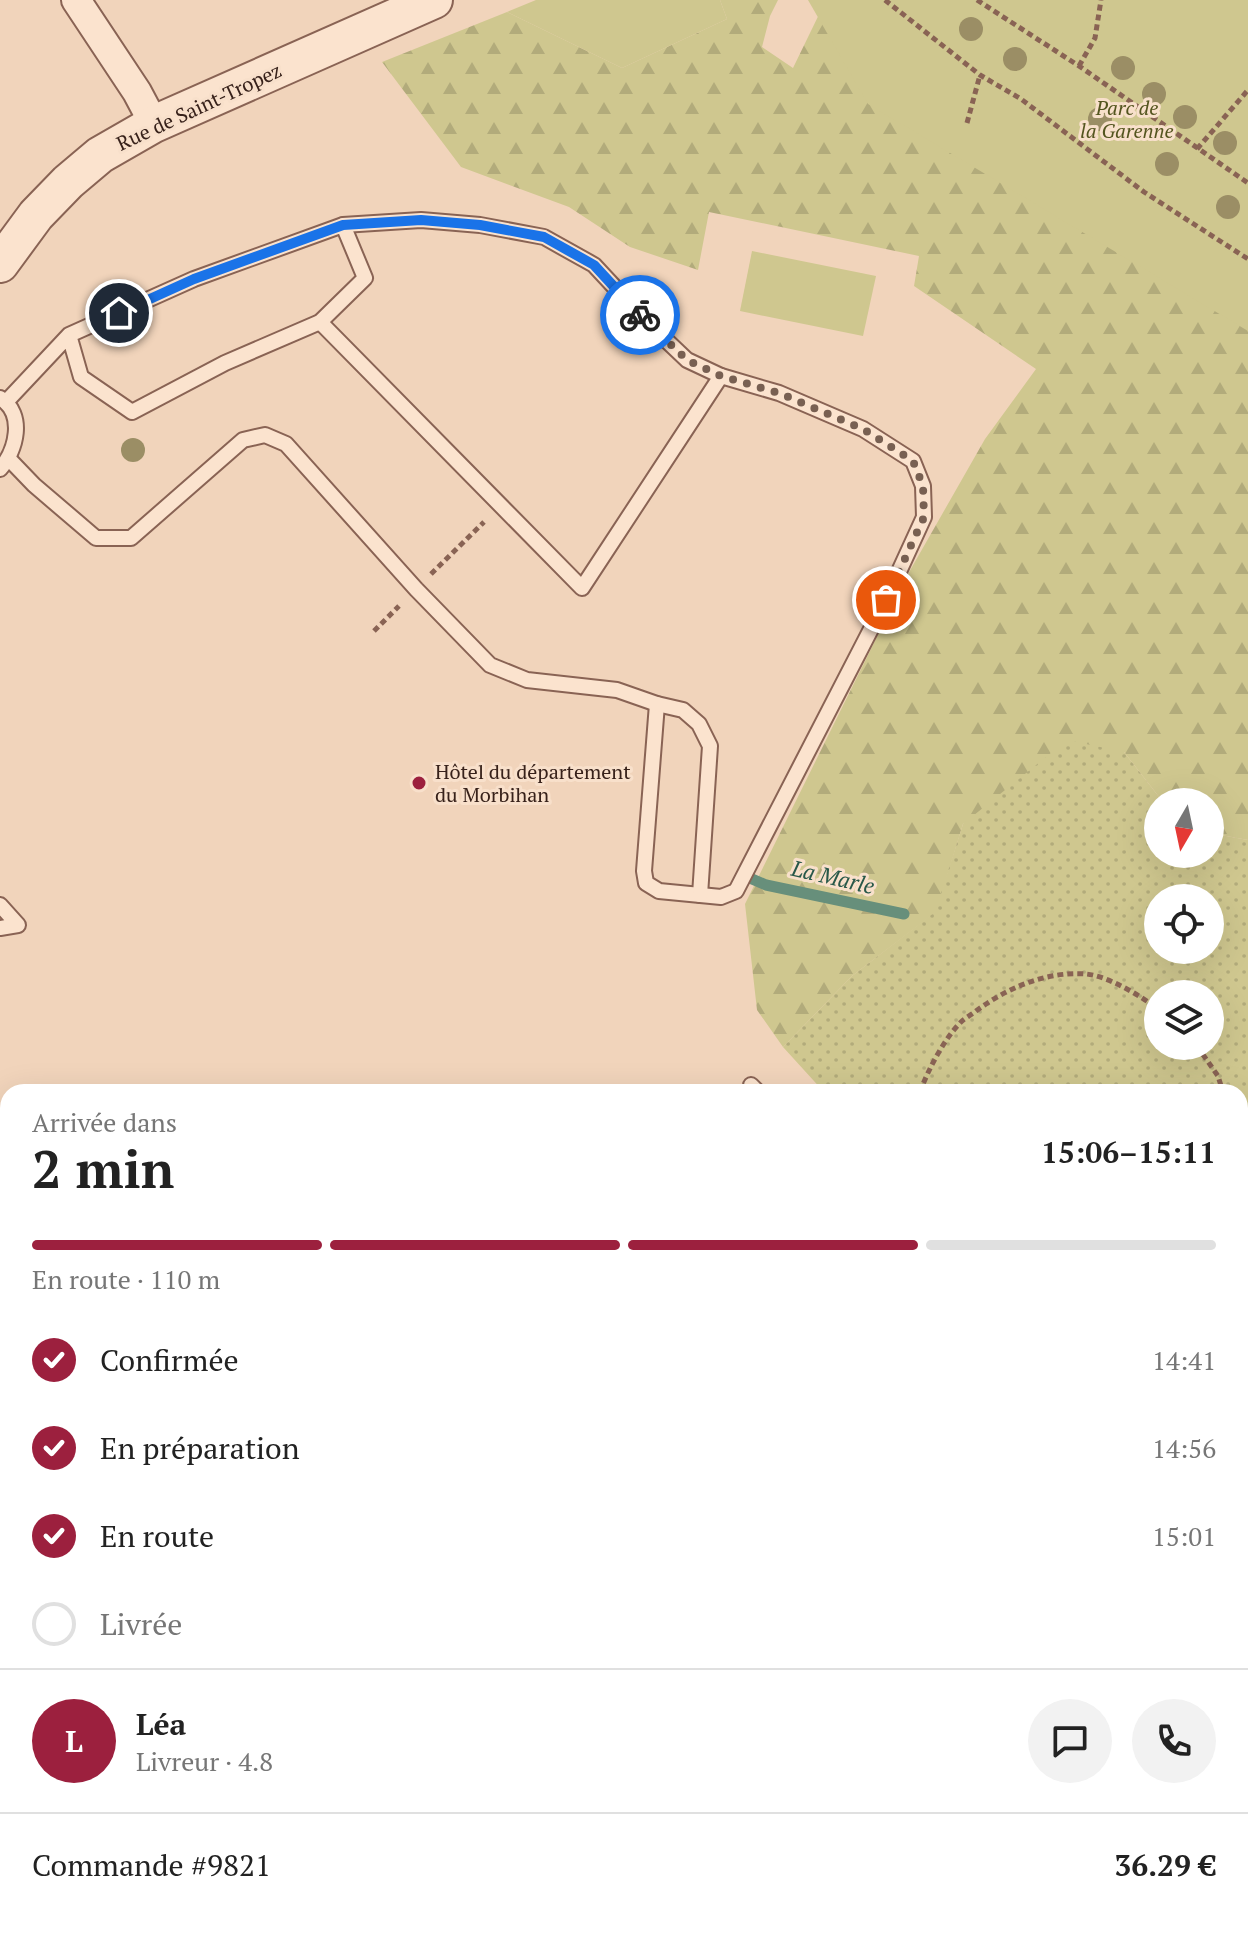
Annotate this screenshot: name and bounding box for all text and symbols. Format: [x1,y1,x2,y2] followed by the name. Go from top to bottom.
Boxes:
[112,56,286,157] street label: Rue de Saint-Tropez
[1080,94,1174,144] park label: Parc de la Garenne
[600,275,680,355] courier
[85,279,153,347] pin
[97,291,141,335] icon: home
[618,293,662,337] icon: bike
[852,566,920,634] pin
[864,578,908,622] icon: bag
[435,758,631,808] place label: Hôtel du département du Morbihan
[410,774,428,792] marker: Hôtel du département du Morbihan
[1144,788,1224,868] north arrow
[1144,788,1224,1060] map controls
[788,853,877,900] water label: La Marle
[1144,884,1224,964] button: locate
[1144,980,1224,1060] button: layers
[32,1105,177,1139] text: Arrivée dans
[1041,1132,1216,1172] text: 15:06–15:11
[32,1134,174,1203] text: 2 min
[32,1262,220,1296] text: En route · 110 m
[32,1338,76,1382] icon: check
[100,1340,239,1380] text: Confirmée
[1152,1343,1216,1377] text: 14:41
[32,1426,76,1470] icon: check
[100,1428,300,1468] text: En préparation
[1152,1431,1216,1465] text: 14:56
[32,1514,76,1558] icon: check
[100,1516,214,1556] text: En route
[1152,1519,1216,1553] text: 15:01
[100,1604,182,1644] text: Livrée
[1028,1699,1112,1783] button: chat
[1132,1699,1216,1783] button: phone
[136,1704,186,1744] text: Léa
[65,1721,83,1761] text: L
[136,1744,273,1778] text: Livreur · 4.8
[32,1845,271,1885] text: Commande #9821
[1114,1845,1216,1885] text: 36.29 €

